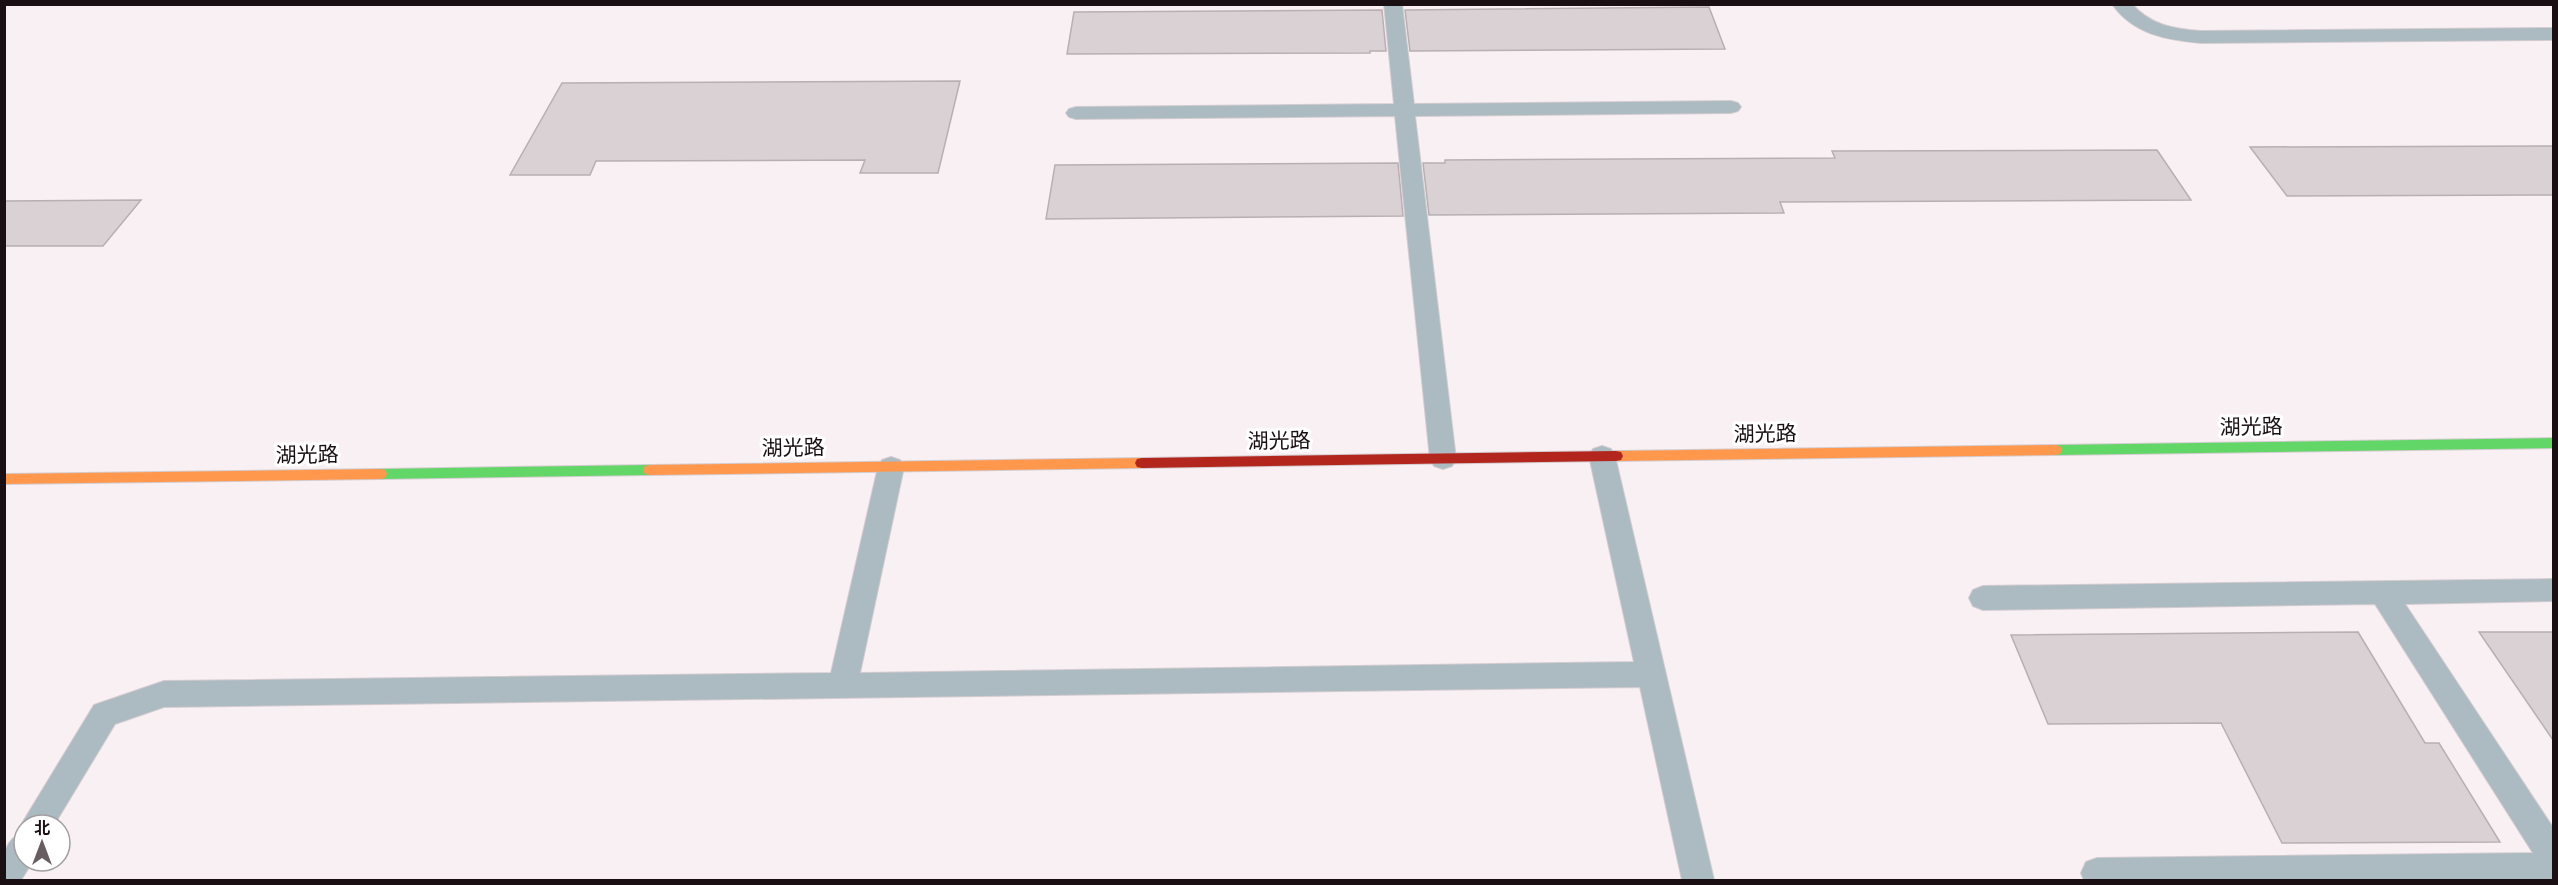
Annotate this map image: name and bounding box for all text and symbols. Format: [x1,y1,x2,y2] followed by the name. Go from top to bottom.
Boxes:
[2219,412,2283,440] street label: 湖光路
[1733,419,1797,447] street label: 湖光路
[1247,426,1311,454] street label: 湖光路
[761,433,825,461] street label: 湖光路
[275,440,339,468] street label: 湖光路
[12,813,72,873] north arrow
[34,818,50,838] text: 北

